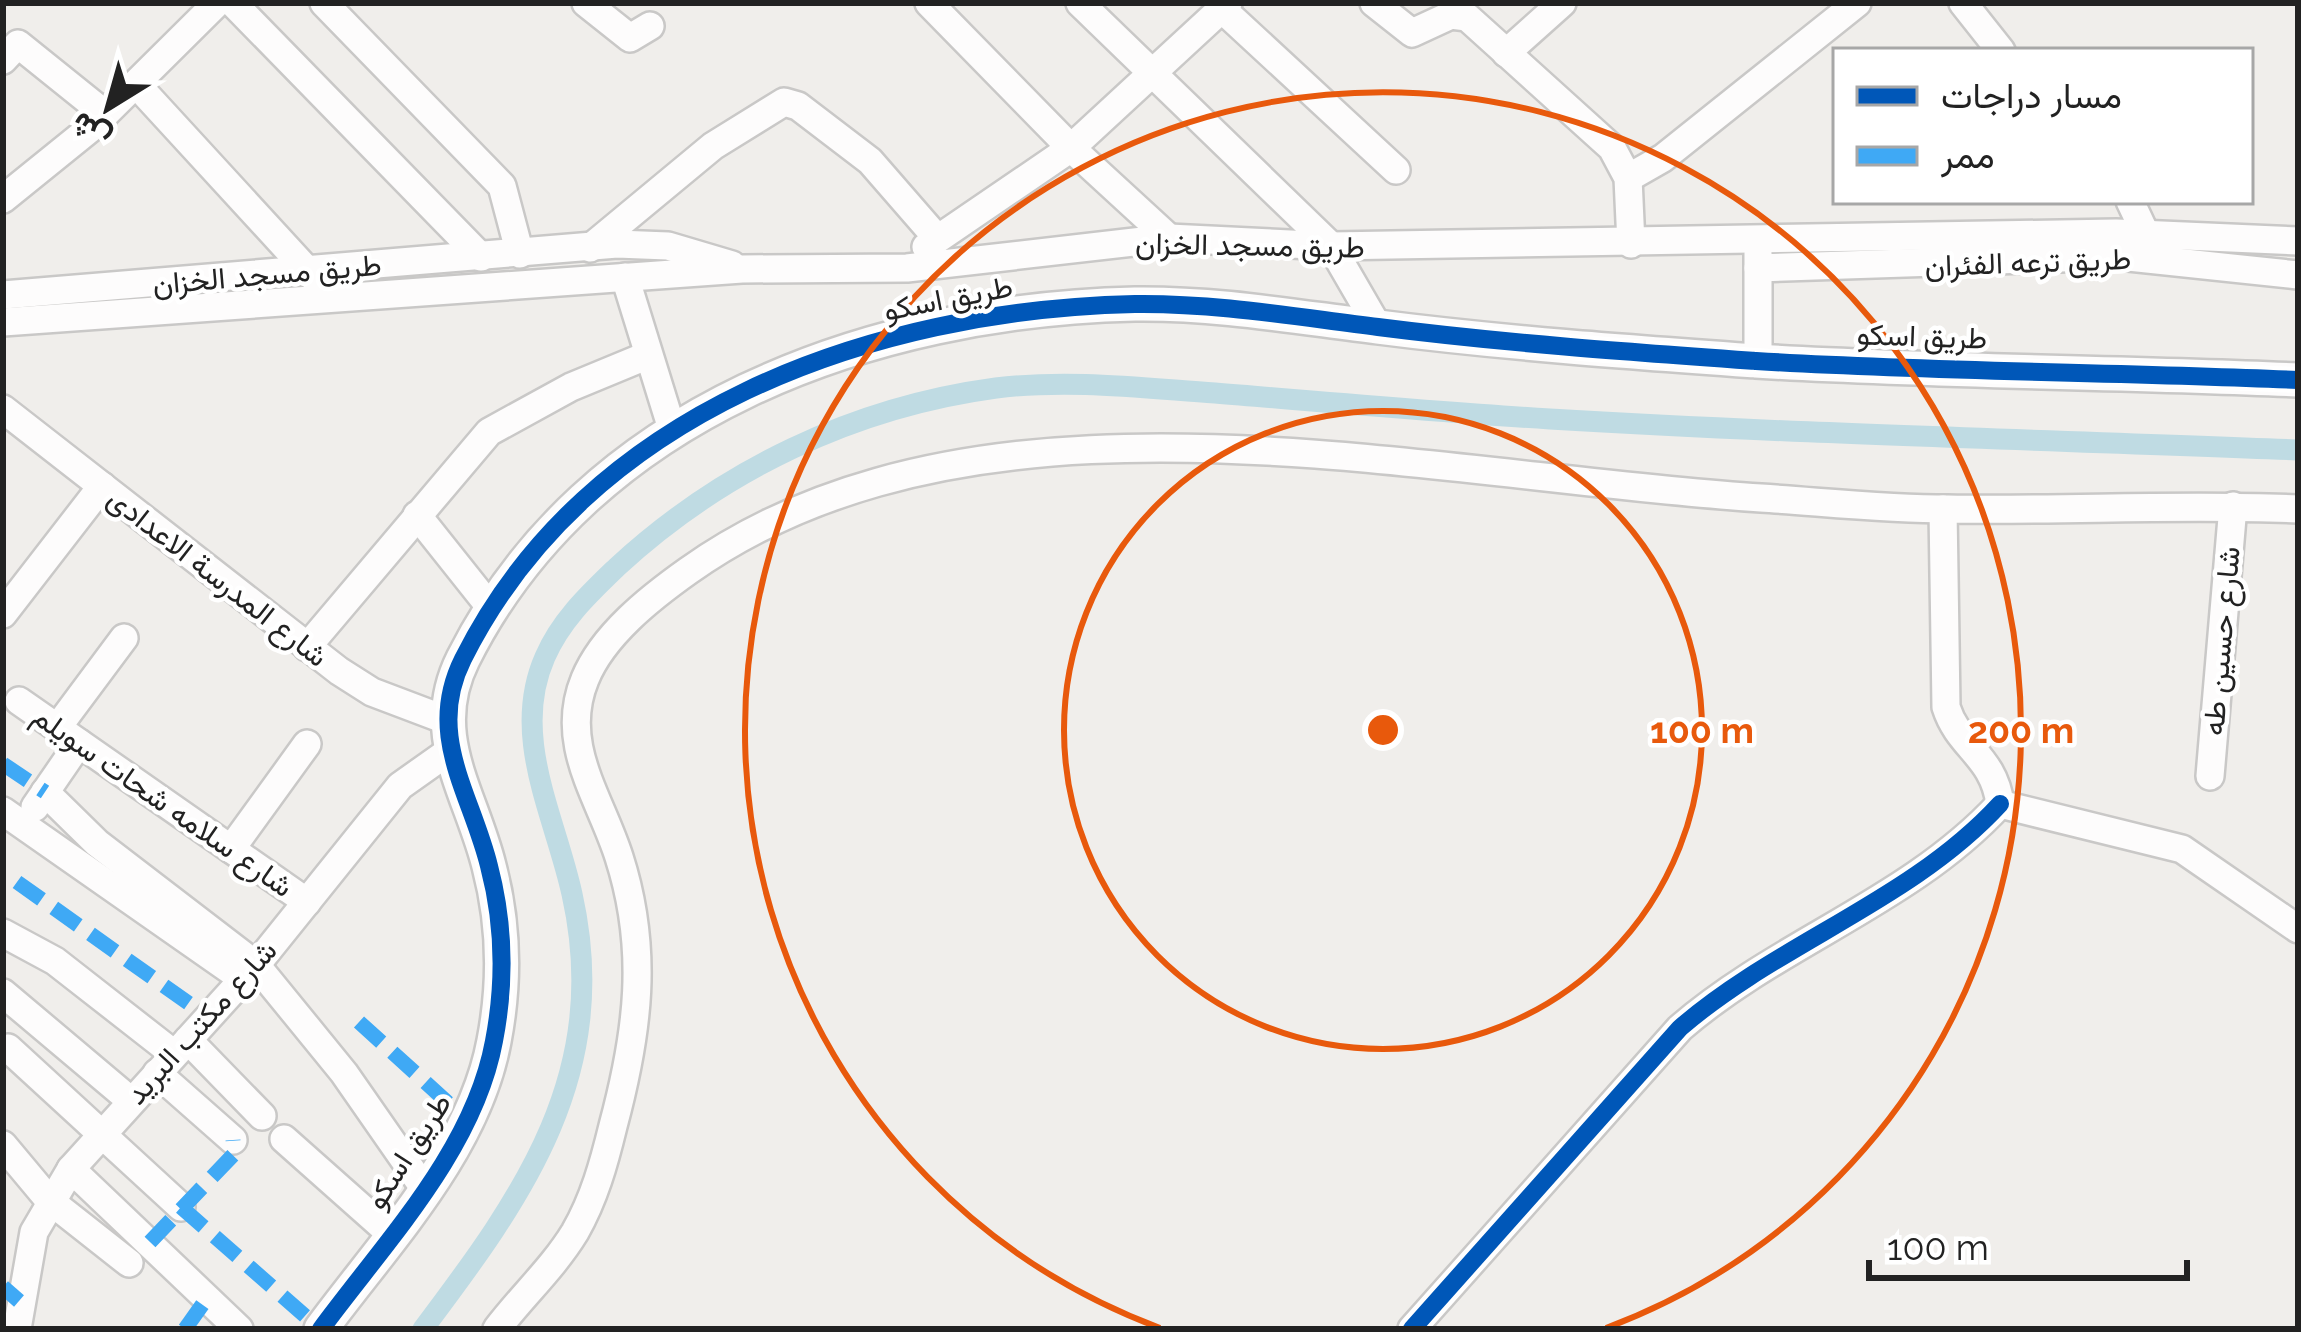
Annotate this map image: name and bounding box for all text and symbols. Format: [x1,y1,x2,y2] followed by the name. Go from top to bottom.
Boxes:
[48,48,168,168] north arrow
[1833,48,2253,204] legend
[1941,74,2122,118] text: مسار دراجات
[63,103,118,159] text: ش
[1940,134,1995,178] text: ممر
[1135,226,1365,265] street label: طريق مسجد الخزان
[1924,241,2132,284] street label: طريق ترعه الفئران
[151,247,383,302] street label: طريق مسجد الخزان
[881,268,1016,329] street label: طريق اسكو
[1856,316,1988,357] street label: طريق اسكو
[99,480,335,676] street label: شارع المدرسة الاعدادى
[2195,545,2250,737] street label: شارع حسين طه
[24,698,300,907] street label: شارع سلامه شحات سويلم
[1362,709,1404,751] centre of rings
[1650,709,1754,751] text: 100 m
[1968,709,2074,751] text: 200 m
[118,933,286,1113] street label: شارع مكتب البريد
[358,1087,459,1216] street label: طريق اسكو
[1869,1206,2187,1280] scale bar
[1887,1226,1989,1268] text: 100 m

